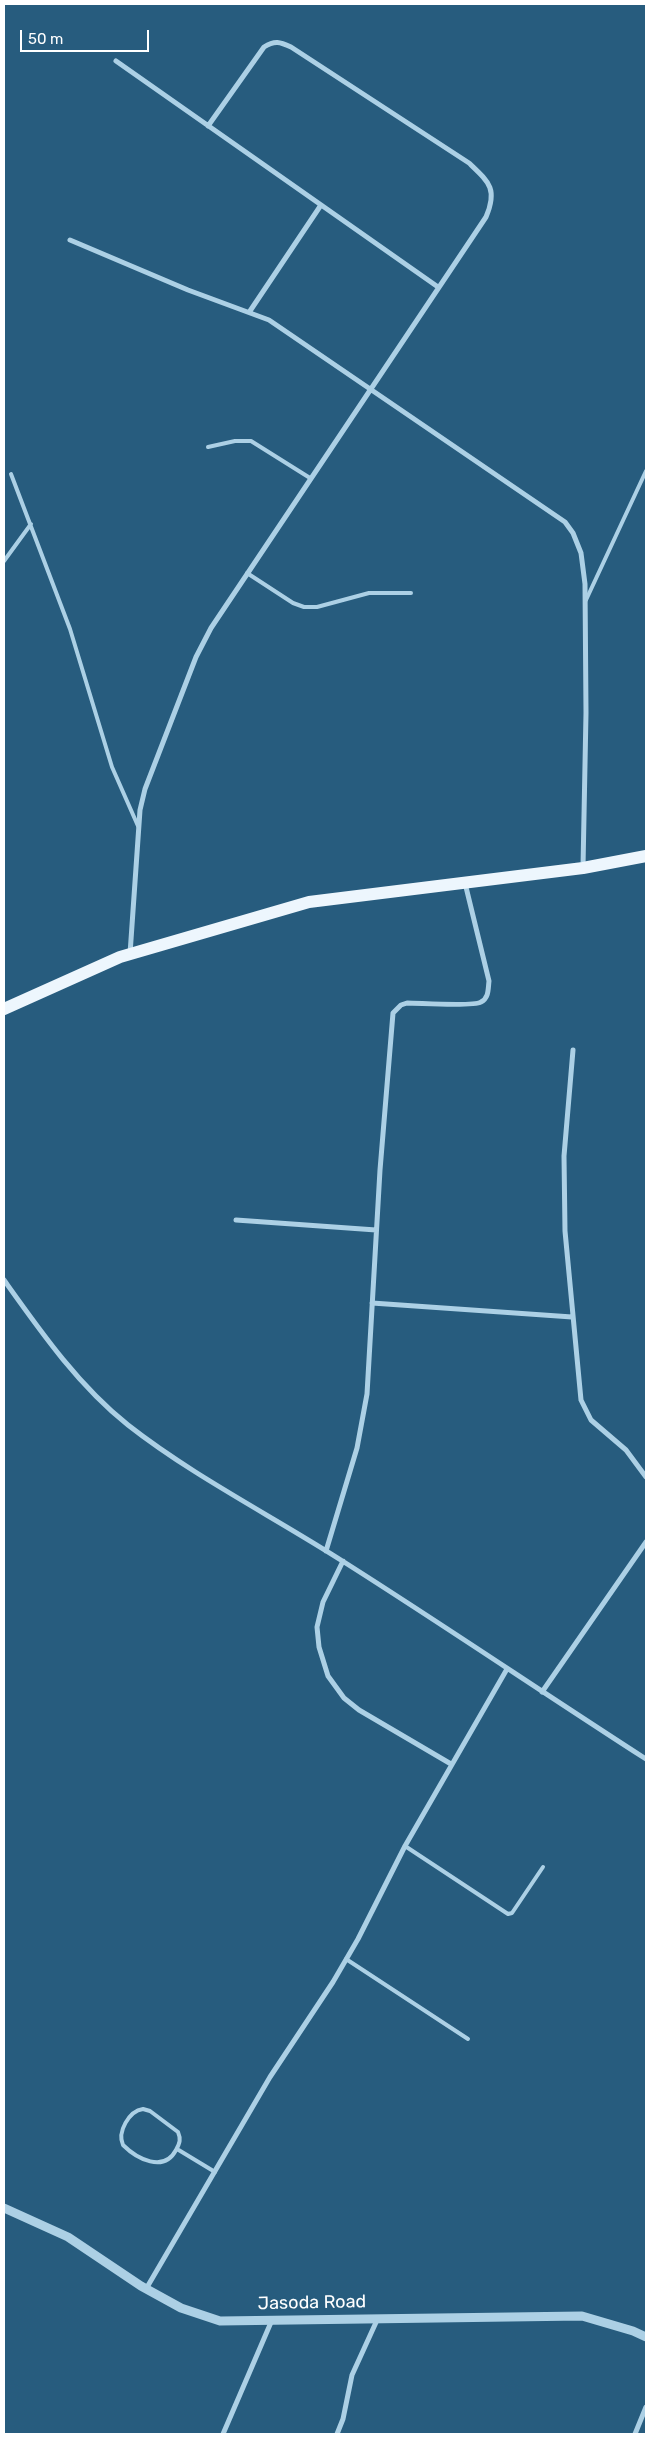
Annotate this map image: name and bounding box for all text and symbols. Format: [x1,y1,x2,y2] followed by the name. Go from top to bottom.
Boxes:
[22,20,151,52] scale bar
[28,30,63,48] text: 50 m
[258,2291,366,2315] street label: Jasoda Road

